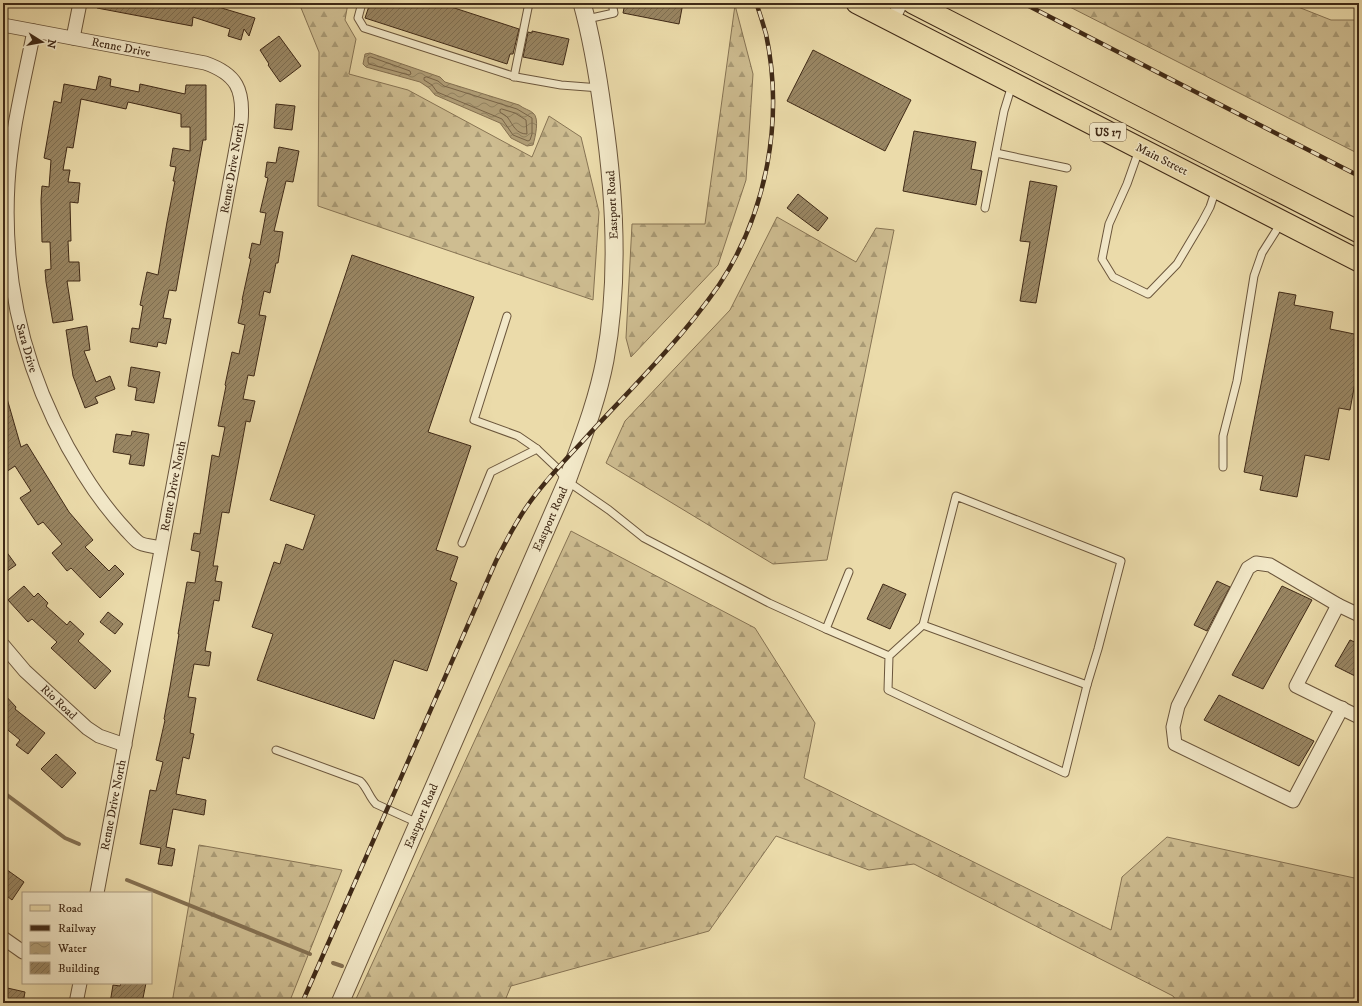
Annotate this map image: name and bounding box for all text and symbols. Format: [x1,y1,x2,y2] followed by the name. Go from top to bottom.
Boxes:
[22,22,62,62] north arrow
[90,34,152,61] street label: Renne Drive
[43,38,59,49] text: N
[217,121,248,215] street label: Renne Drive North
[1090,123,1126,141] road number: US 17
[1133,140,1190,179] street label: Main Street
[603,170,622,240] street label: Eastport Road
[12,322,41,374] street label: Sara Drive
[157,439,190,533] street label: Renne Drive North
[530,485,571,554] street label: Eastport Road
[37,682,80,723] street label: Rio Road
[97,758,130,852] street label: Renne Drive North
[401,782,442,851] street label: Eastport Road
[22,892,152,984] legend
[58,901,83,916] text: Road
[58,921,96,936] text: Railway
[57,941,87,956] text: Water
[58,961,99,976] text: Building

